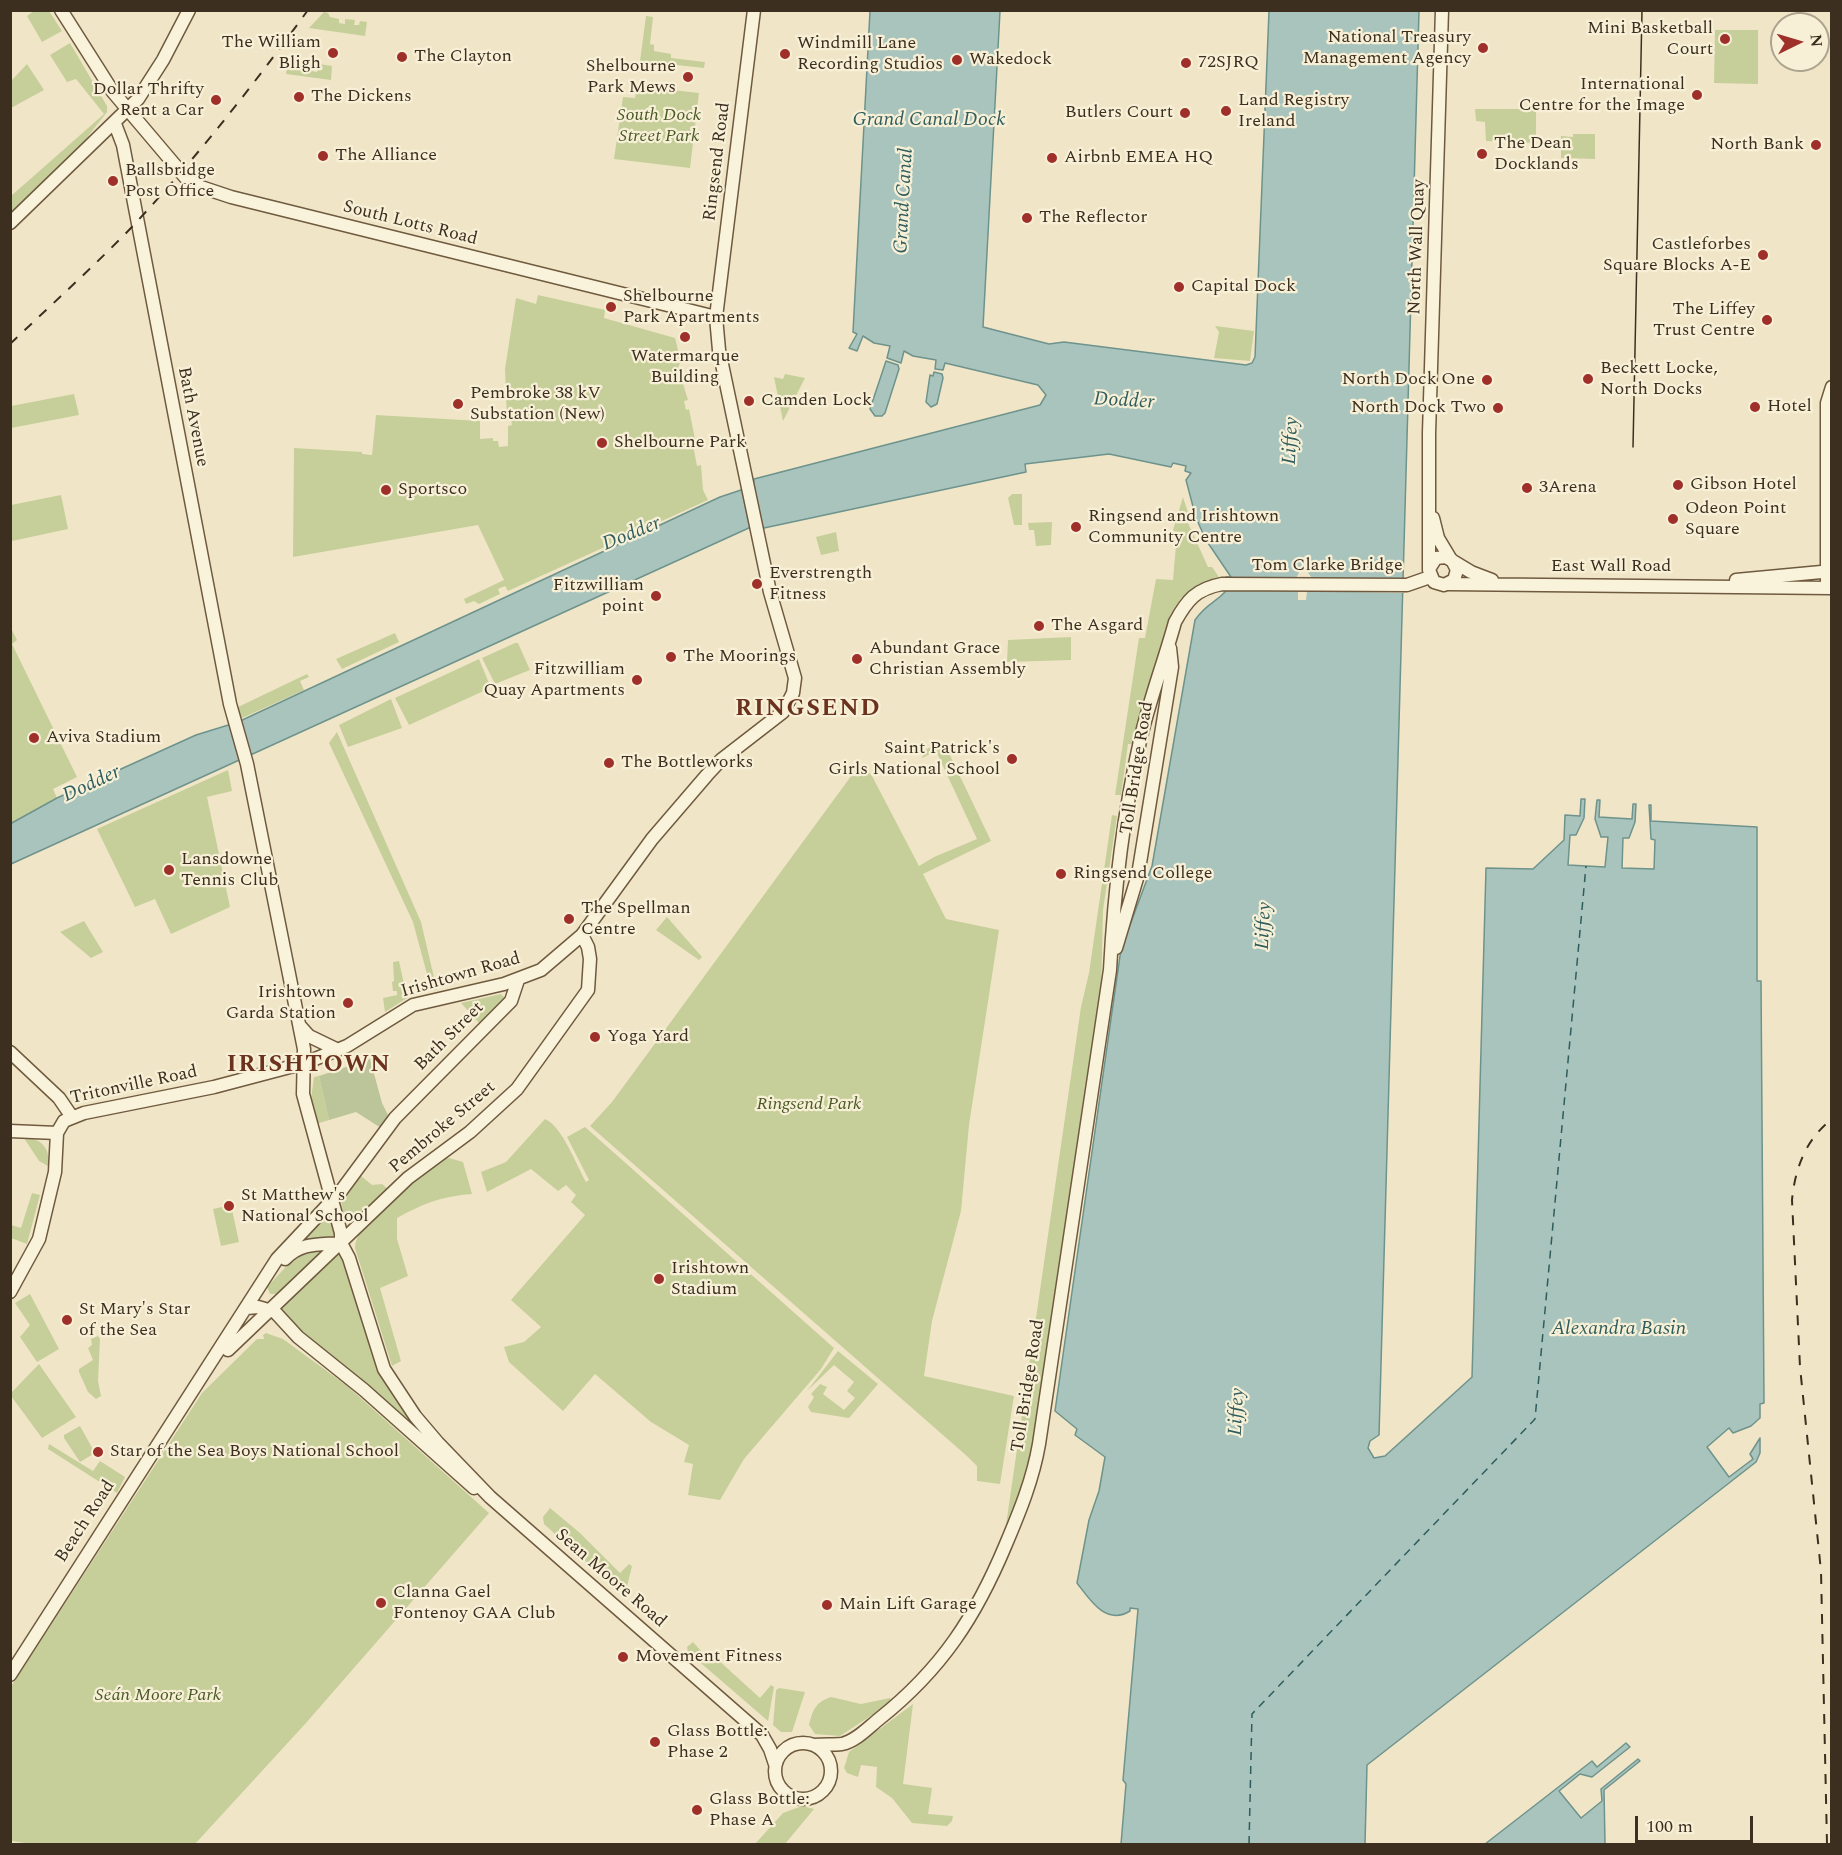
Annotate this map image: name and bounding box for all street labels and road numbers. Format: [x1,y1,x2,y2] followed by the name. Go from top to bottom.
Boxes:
[700,101,736,223] street label: Ringsend Road
[1405,179,1431,315] street label: North Wall Quay
[341,197,479,251] street label: South Lotts Road
[172,365,212,469] street label: Bath Avenue
[1251,555,1403,577] street label: Tom Clarke Bridge
[1551,556,1671,578] street label: East Wall Road
[1117,700,1159,836] street label: Toll Bridge Road
[399,949,523,1003] street label: Irishtown Road
[411,998,489,1076] street label: Bath Street
[68,1062,200,1110] street label: Tritonville Road
[385,1077,501,1179] street label: Pembroke Street
[1008,1318,1050,1454] street label: Toll Bridge Road
[51,1477,121,1567] street label: Beach Road
[550,1525,670,1633] street label: Sean Moore Road

